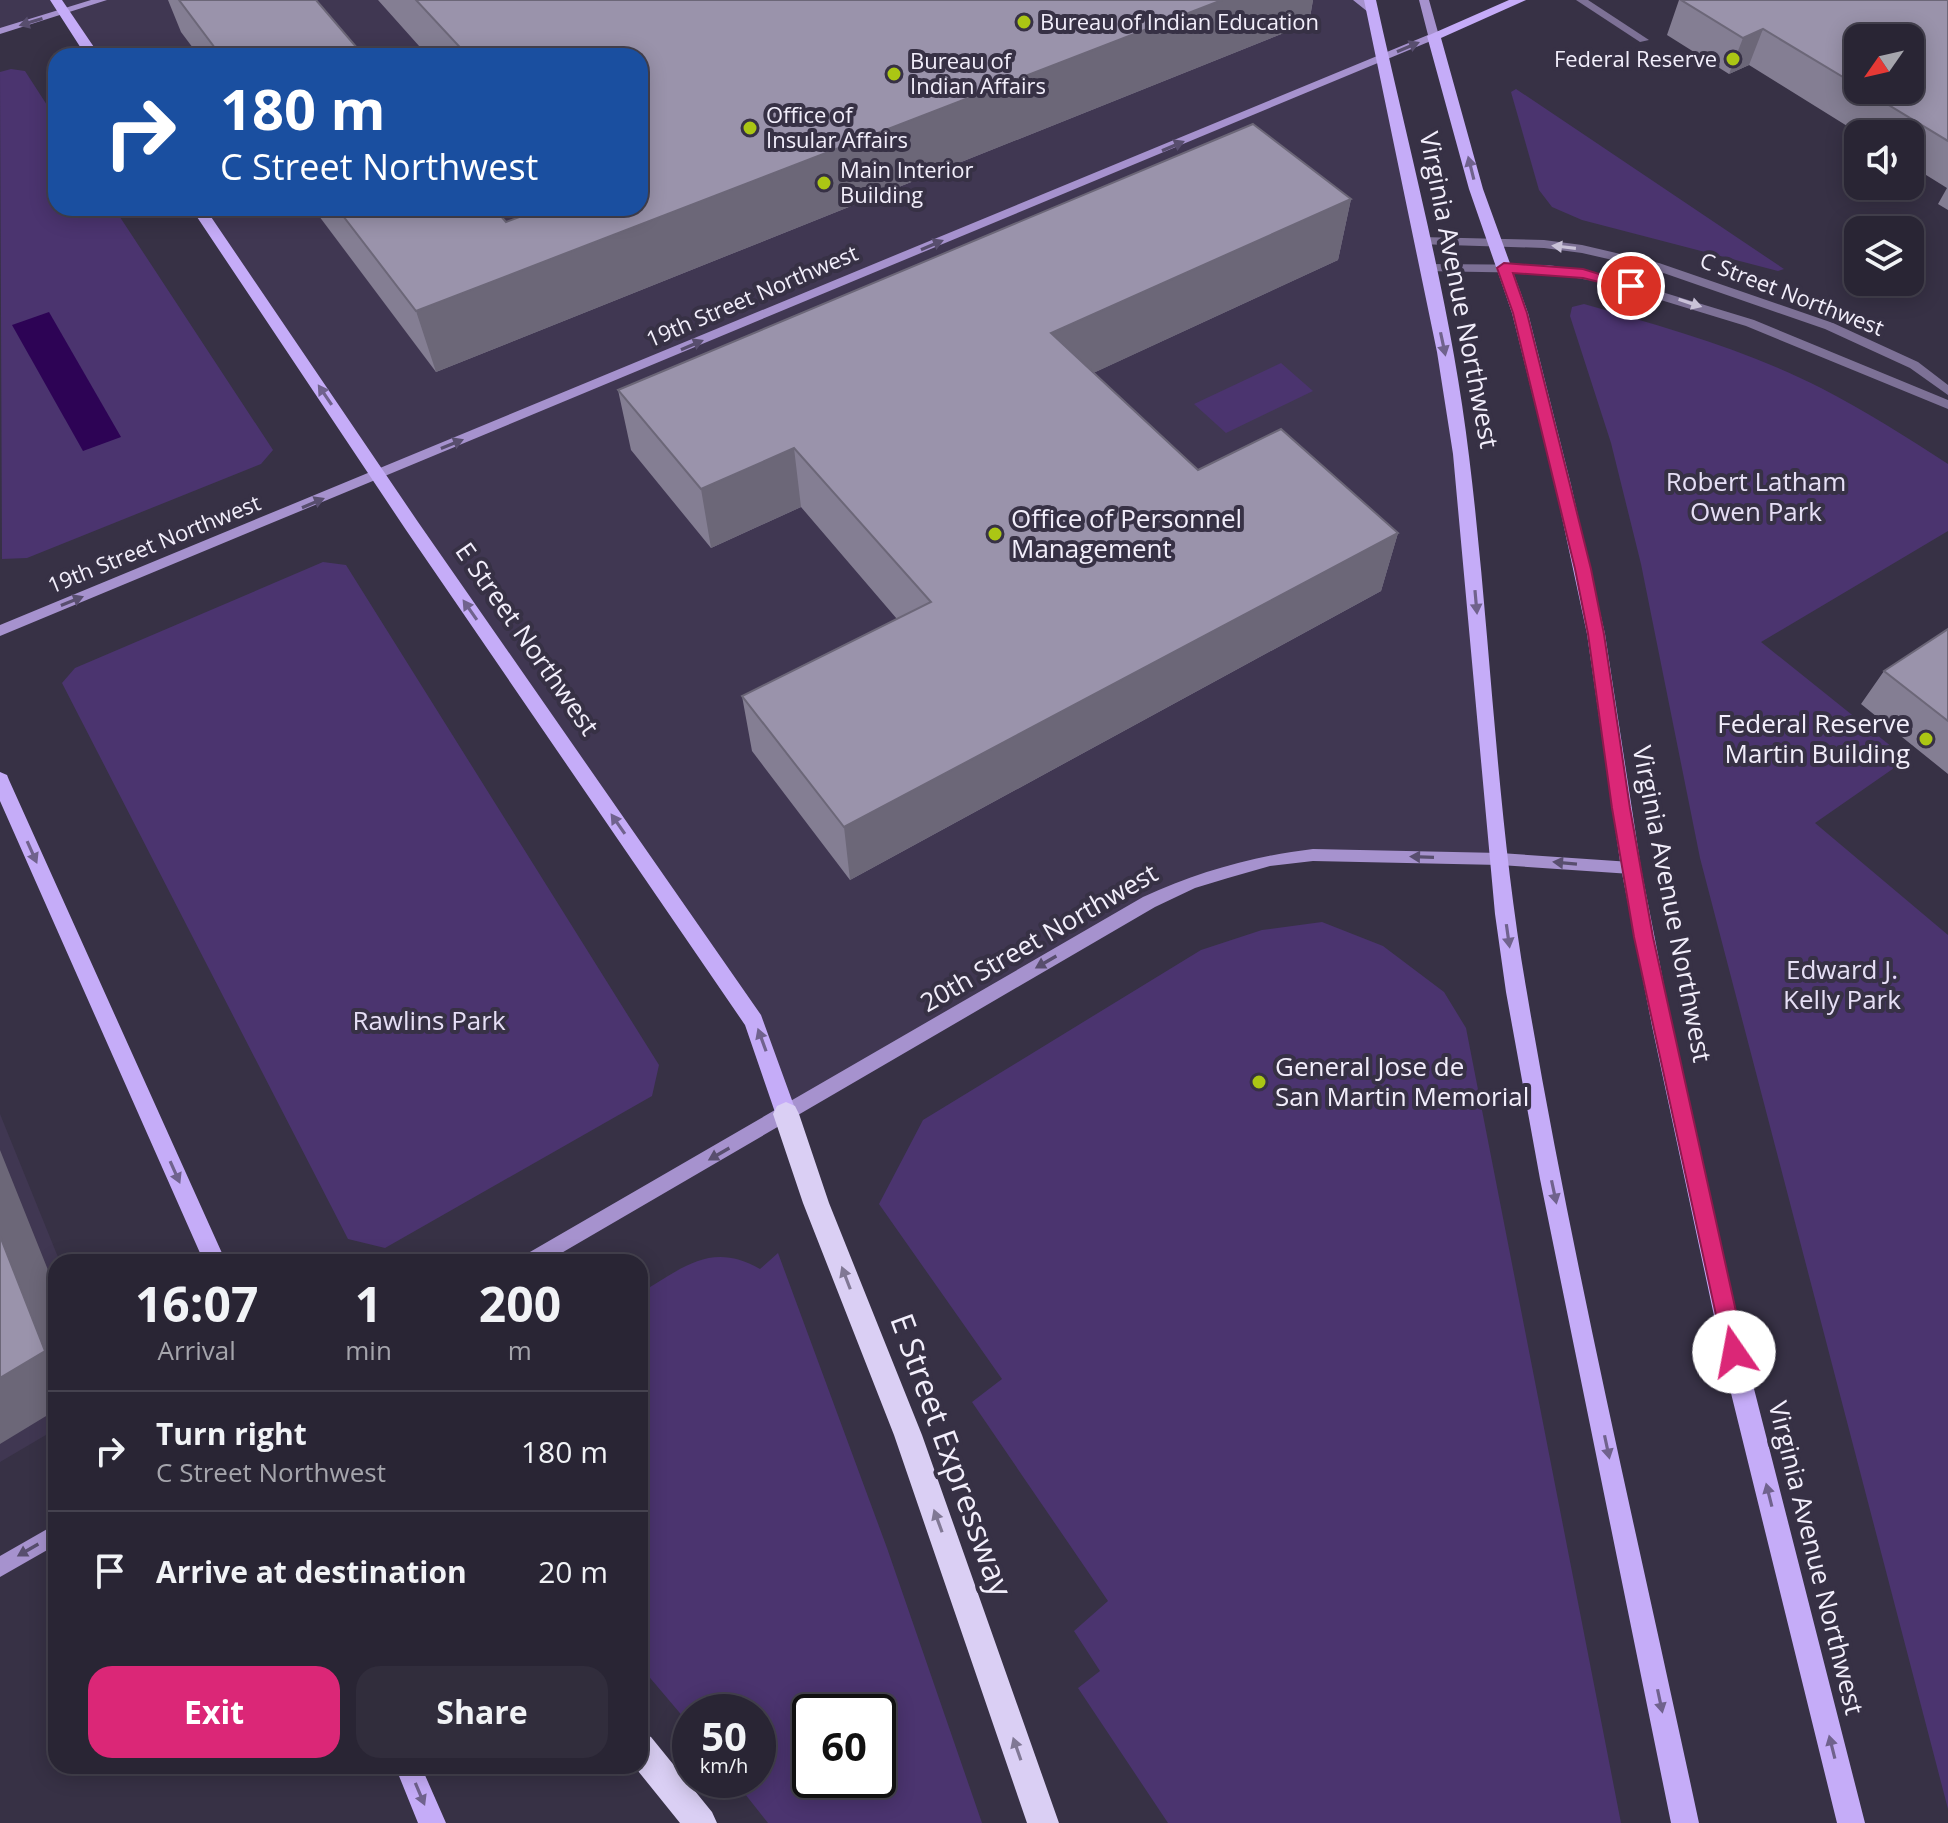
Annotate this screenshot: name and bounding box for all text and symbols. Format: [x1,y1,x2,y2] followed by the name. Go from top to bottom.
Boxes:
[1040,6,1319,36] place label: Bureau of Indian Education
[1015,13,1033,31] marker: Bureau of Indian Education
[19,16,43,29] one-way arrow
[1844,24,1924,104] north arrow
[1844,24,1924,296] map controls
[1396,41,1420,54] one-way arrow
[1554,43,1717,73] place label: Federal Reserve
[910,45,1046,100] place label: Bureau of Indian Affairs
[1724,50,1742,68] marker: Federal Reserve
[885,65,903,83] marker: Bureau of Indian Affairs
[220,70,386,146] text: 180 m
[88,80,192,184] icon: right
[766,99,908,154] place label: Office of Insular Affairs
[741,119,759,137] marker: Office of Insular Affairs
[1844,120,1924,200] button: sound
[1412,128,1508,451] street label: Virginia Avenue Northwest
[1161,139,1185,152] one-way arrow
[220,142,538,191] text: C Street Northwest
[840,154,973,209] place label: Main Interior Building
[1464,156,1476,181] one-way arrow
[815,174,833,192] marker: Main Interior Building
[1844,216,1924,296] button: layers
[641,237,862,353] street label: 19th Street Northwest
[921,239,944,252] one-way arrow
[1551,240,1576,253] one-way arrow
[1696,244,1889,342] street label: C Street Northwest
[1597,252,1665,320] pin
[1609,264,1653,308] icon: arrive
[1678,297,1702,310] one-way arrow
[1437,332,1450,357] one-way arrow
[680,338,704,351] one-way arrow
[318,384,333,405] one-way arrow
[440,438,464,451] one-way arrow
[1666,463,1846,529] park label: Robert Latham Owen Park
[43,487,265,600] street label: 19th Street Northwest
[301,496,325,509] one-way arrow
[1011,500,1242,566] place label: Office of Personnel Management
[986,525,1004,543] marker: Office of Personnel Management
[448,535,608,742] street label: E Street Northwest
[1470,589,1483,614] one-way arrow
[60,595,84,608] one-way arrow
[463,600,478,621] one-way arrow
[1717,705,1910,771] place label: Federal Reserve Martin Building
[1917,730,1935,748] marker: Federal Reserve Martin Building
[1625,742,1721,1065] street label: Virginia Avenue Northwest
[611,814,626,835] one-way arrow
[25,840,38,863] one-way arrow
[1409,850,1434,863] one-way arrow
[913,854,1164,1020] street label: 20th Street Northwest
[1552,856,1577,869] one-way arrow
[1502,924,1515,949] one-way arrow
[1783,951,1901,1017] park label: Edward J. Kelly Park
[1035,955,1057,969] one-way arrow
[352,1002,506,1038] park label: Rawlins Park
[755,1028,768,1052] one-way arrow
[1275,1048,1529,1114] place label: General Jose de San Martin Memorial
[1250,1073,1268,1091] marker: General Jose de San Martin Memorial
[708,1147,730,1161] one-way arrow
[168,1160,181,1184] one-way arrow
[1548,1180,1561,1205] one-way arrow
[839,1266,852,1290] one-way arrow
[135,1271,258,1336] text: 16:07
[355,1271,382,1336] text: 1
[479,1271,561,1336] text: 200
[881,1307,1024,1603] street label: E Street Expressway
[1692,1310,1776,1394] position arrow
[157,1332,236,1368] text: Arrival
[345,1332,392,1368] text: min
[508,1332,532,1368] text: m
[1761,1397,1873,1718] street label: Virginia Avenue Northwest
[156,1413,307,1454] text: Turn right
[88,1429,132,1473] icon: right
[521,1431,608,1472] text: 180 m
[1601,1434,1614,1459] one-way arrow
[156,1454,386,1490] text: C Street Northwest
[1762,1482,1775,1507] one-way arrow
[932,1509,944,1533] one-way arrow
[17,1543,39,1557] one-way arrow
[88,1549,132,1593] icon: arrive
[156,1551,467,1592] text: Arrive at destination
[538,1551,608,1592] text: 20 m
[88,1666,340,1758] button: Exit
[356,1666,608,1758] button: Share
[1654,1689,1667,1714] one-way arrow
[792,1694,896,1798] speed limit sign: 60
[701,1708,747,1763] text: 50
[1825,1735,1837,1760] one-way arrow
[1010,1737,1022,1761] one-way arrow
[700,1752,748,1779] text: km/h
[414,1783,427,1806] one-way arrow

